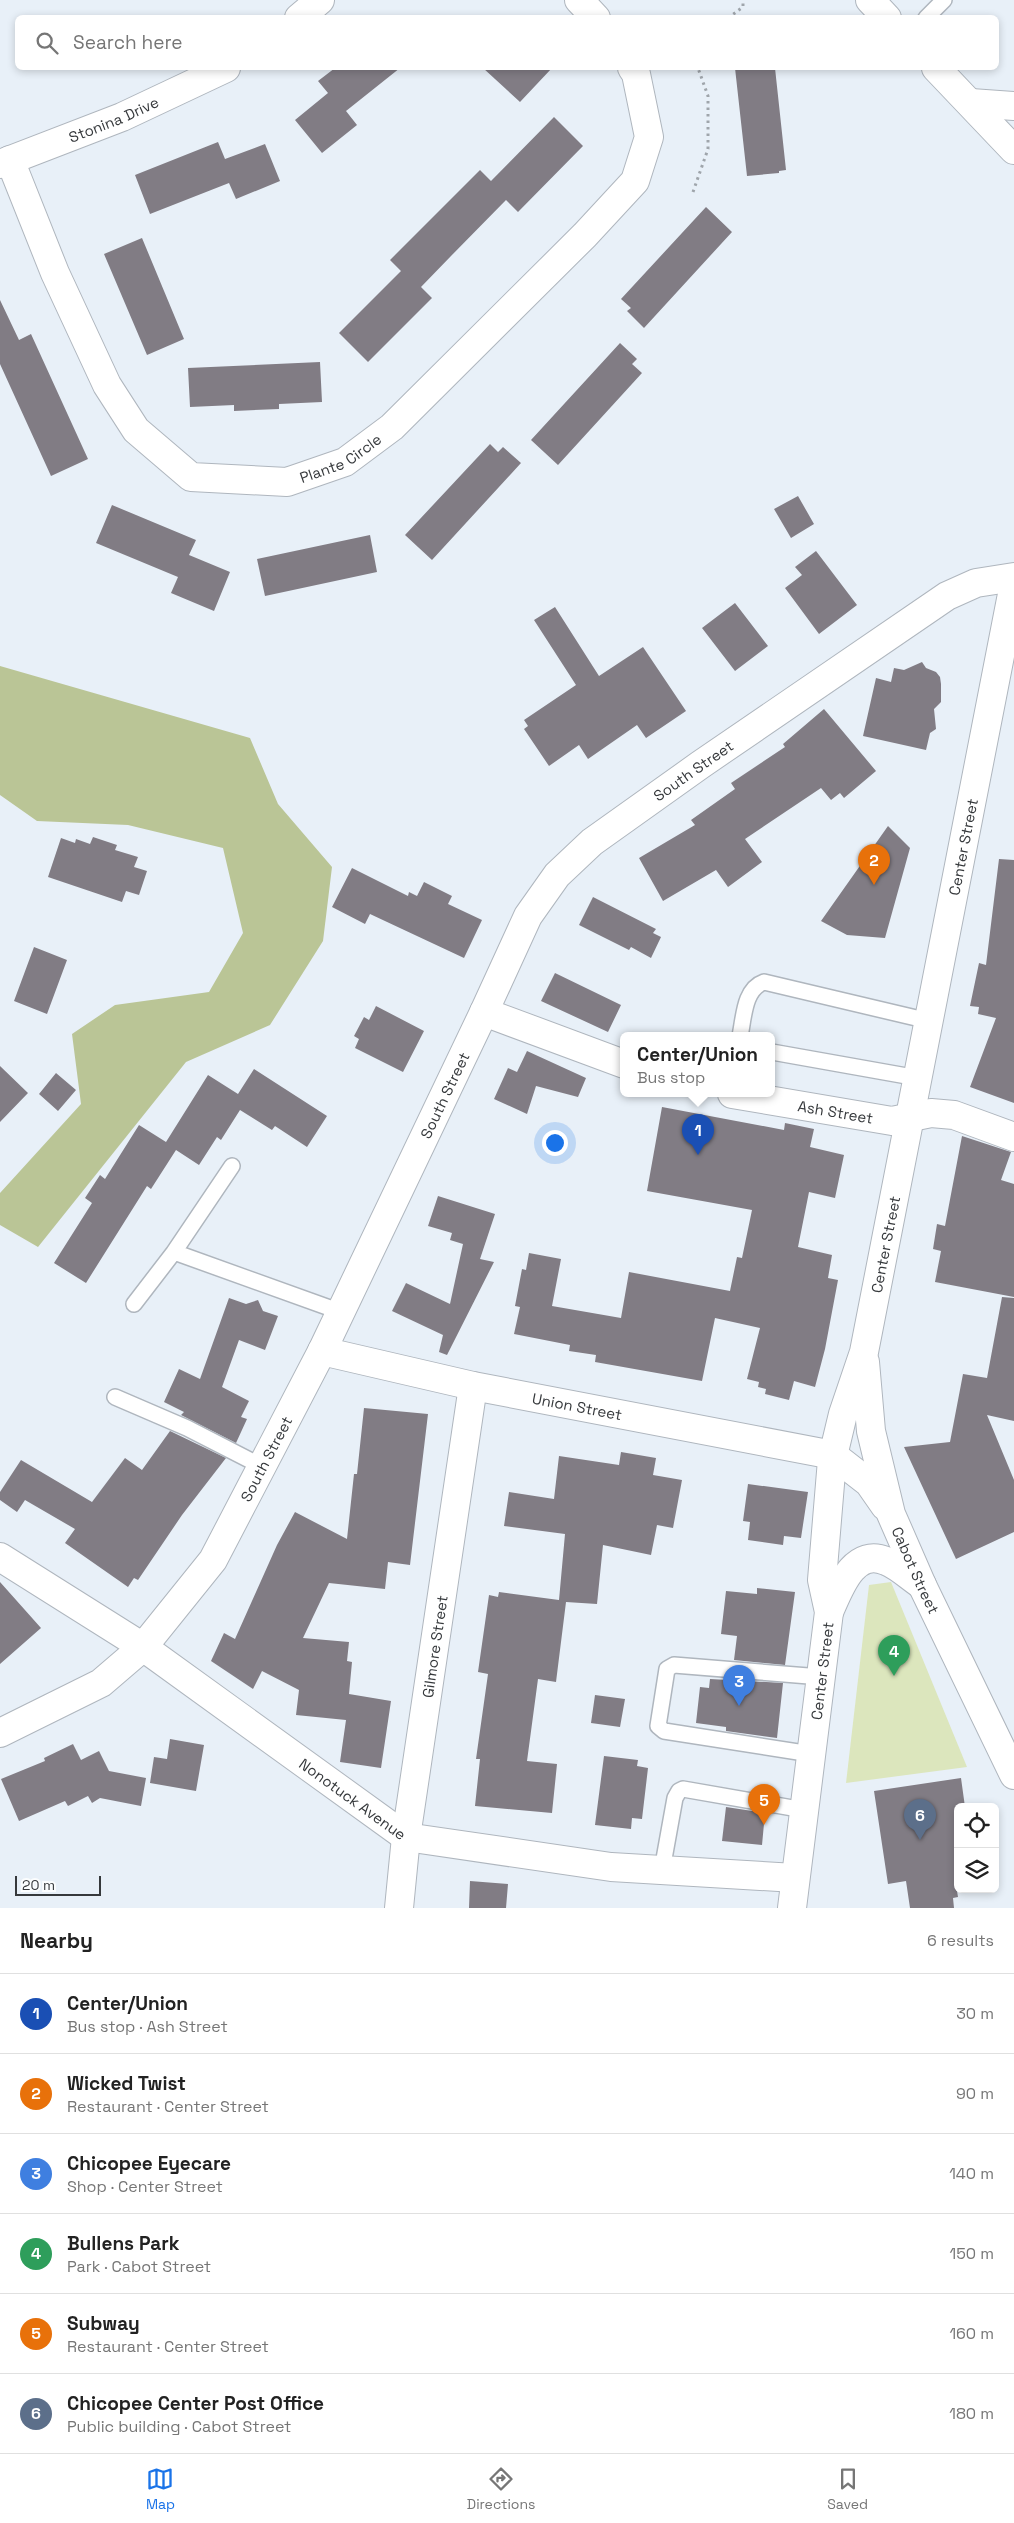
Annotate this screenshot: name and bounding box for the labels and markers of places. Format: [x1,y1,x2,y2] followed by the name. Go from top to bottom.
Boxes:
[858,844,890,885] pin: 2
[682,1114,714,1155] pin: 1
[878,1635,910,1676] pin: 4
[723,1665,755,1706] pin: 3
[748,1784,780,1825] pin: 5
[904,1799,936,1840] pin: 6

